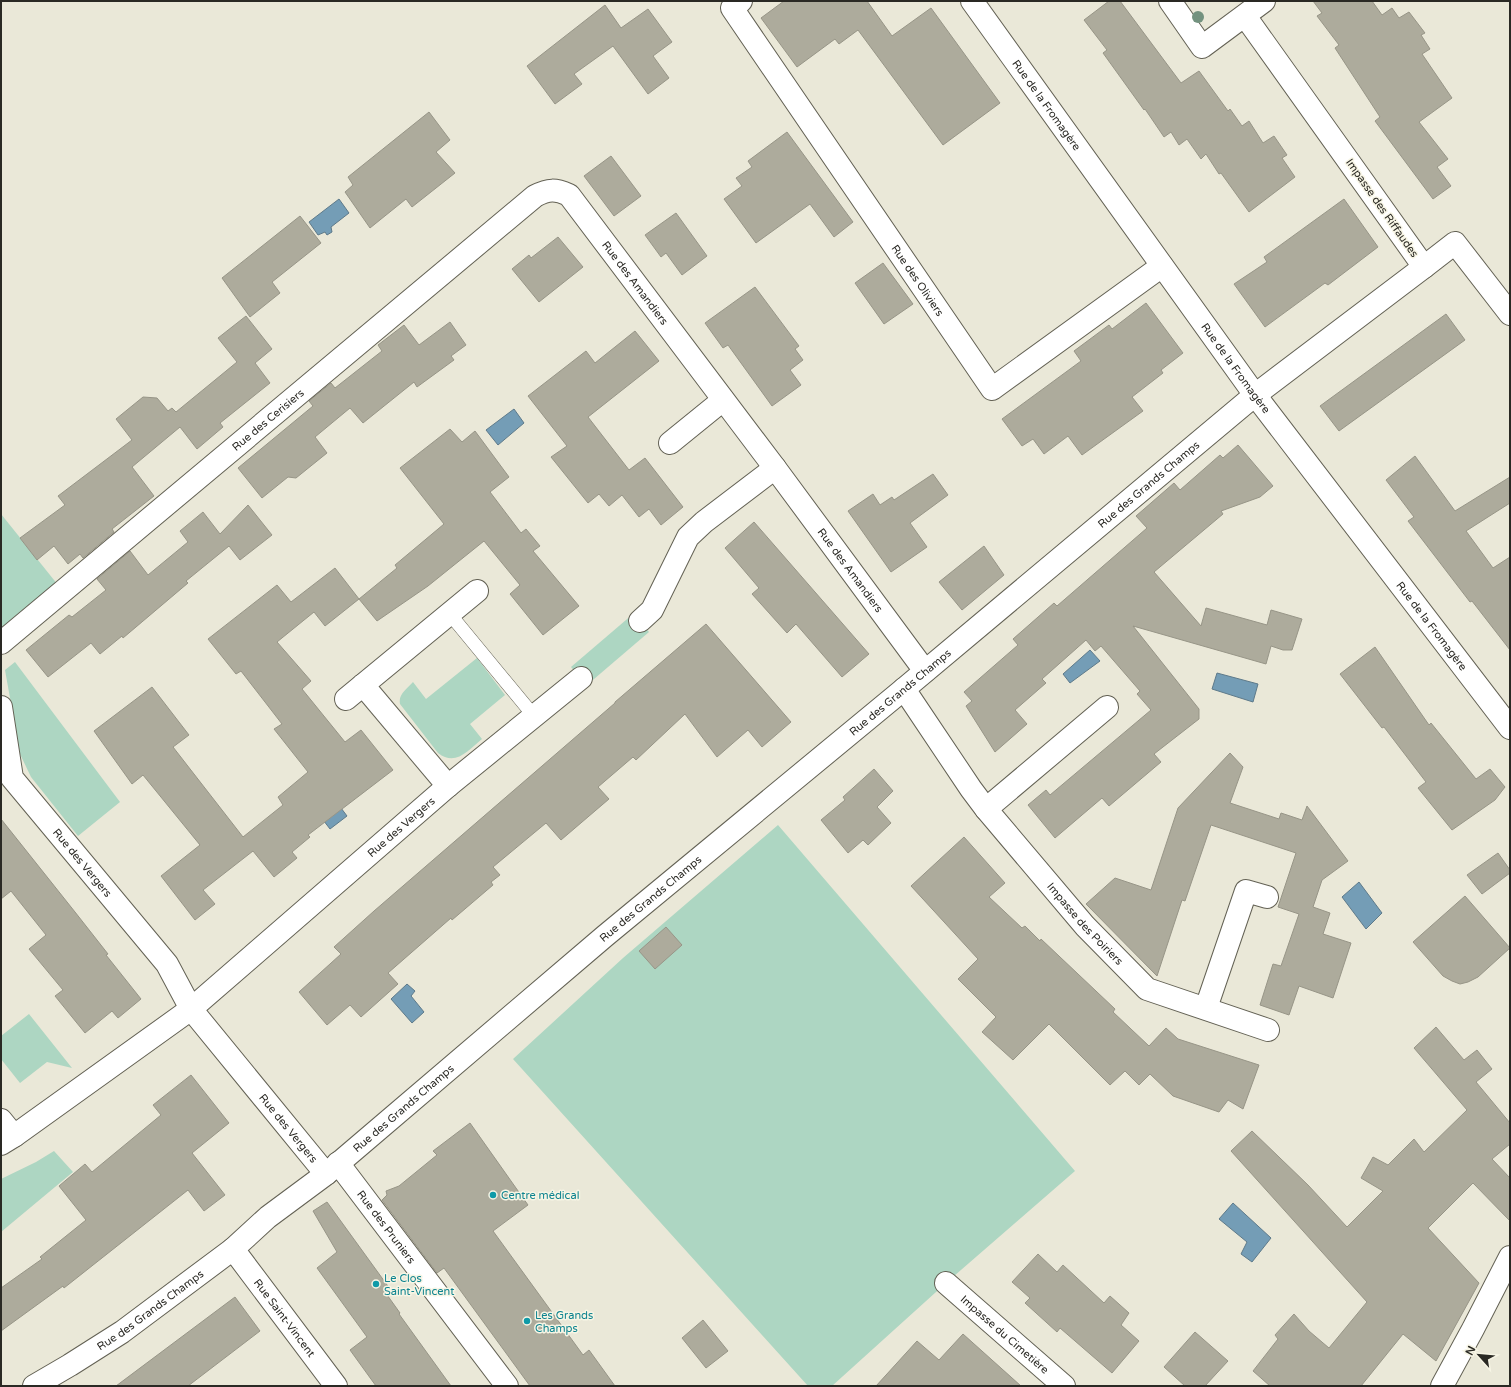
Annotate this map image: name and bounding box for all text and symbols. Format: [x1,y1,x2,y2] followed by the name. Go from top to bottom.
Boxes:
[1010,57,1084,153] street label: Rue de la Fromagère
[1343,156,1421,260] street label: Impasse des Riffaudes
[599,238,671,327] street label: Rue des Amandiers
[889,242,947,318] street label: Rue des Oliviers
[1199,320,1273,416] street label: Rue de la Fromagère
[229,386,306,453] street label: Rue des Cerisiers
[1095,438,1202,530] street label: Rue des Grands Champs
[815,525,886,615] street label: Rue des Amandiers
[1394,579,1470,673] street label: Rue de la Fromagère
[846,646,954,738] street label: Rue des Grands Champs
[365,794,437,860] street label: Rue des Vergers
[50,826,115,899] street label: Rue des Vergers
[597,853,704,944] street label: Rue des Grands Champs
[1045,880,1126,967] street label: Impasse des Poiriers
[350,1061,456,1155] street label: Rue des Grands Champs
[257,1091,320,1165] street label: Rue des Vergers
[354,1188,418,1266] street label: Rue des Pruniers
[501,1189,579,1202] place label: Centre médical
[488,1190,498,1200] marker: Centre médical
[94,1267,206,1353] street label: Rue des Grands Champs
[384,1272,454,1298] place label: Le Clos Saint-Vincent
[251,1276,318,1359] street label: Rue Saint-Vincent
[371,1279,381,1289] marker: Le Clos Saint-Vincent
[958,1292,1051,1376] street label: Impasse du Cimetière
[535,1309,593,1335] place label: Les Grands Champs
[522,1316,532,1326] marker: Les Grands Champs
[1459,1335,1499,1375] north arrow
[1463,1344,1478,1358] text: N

